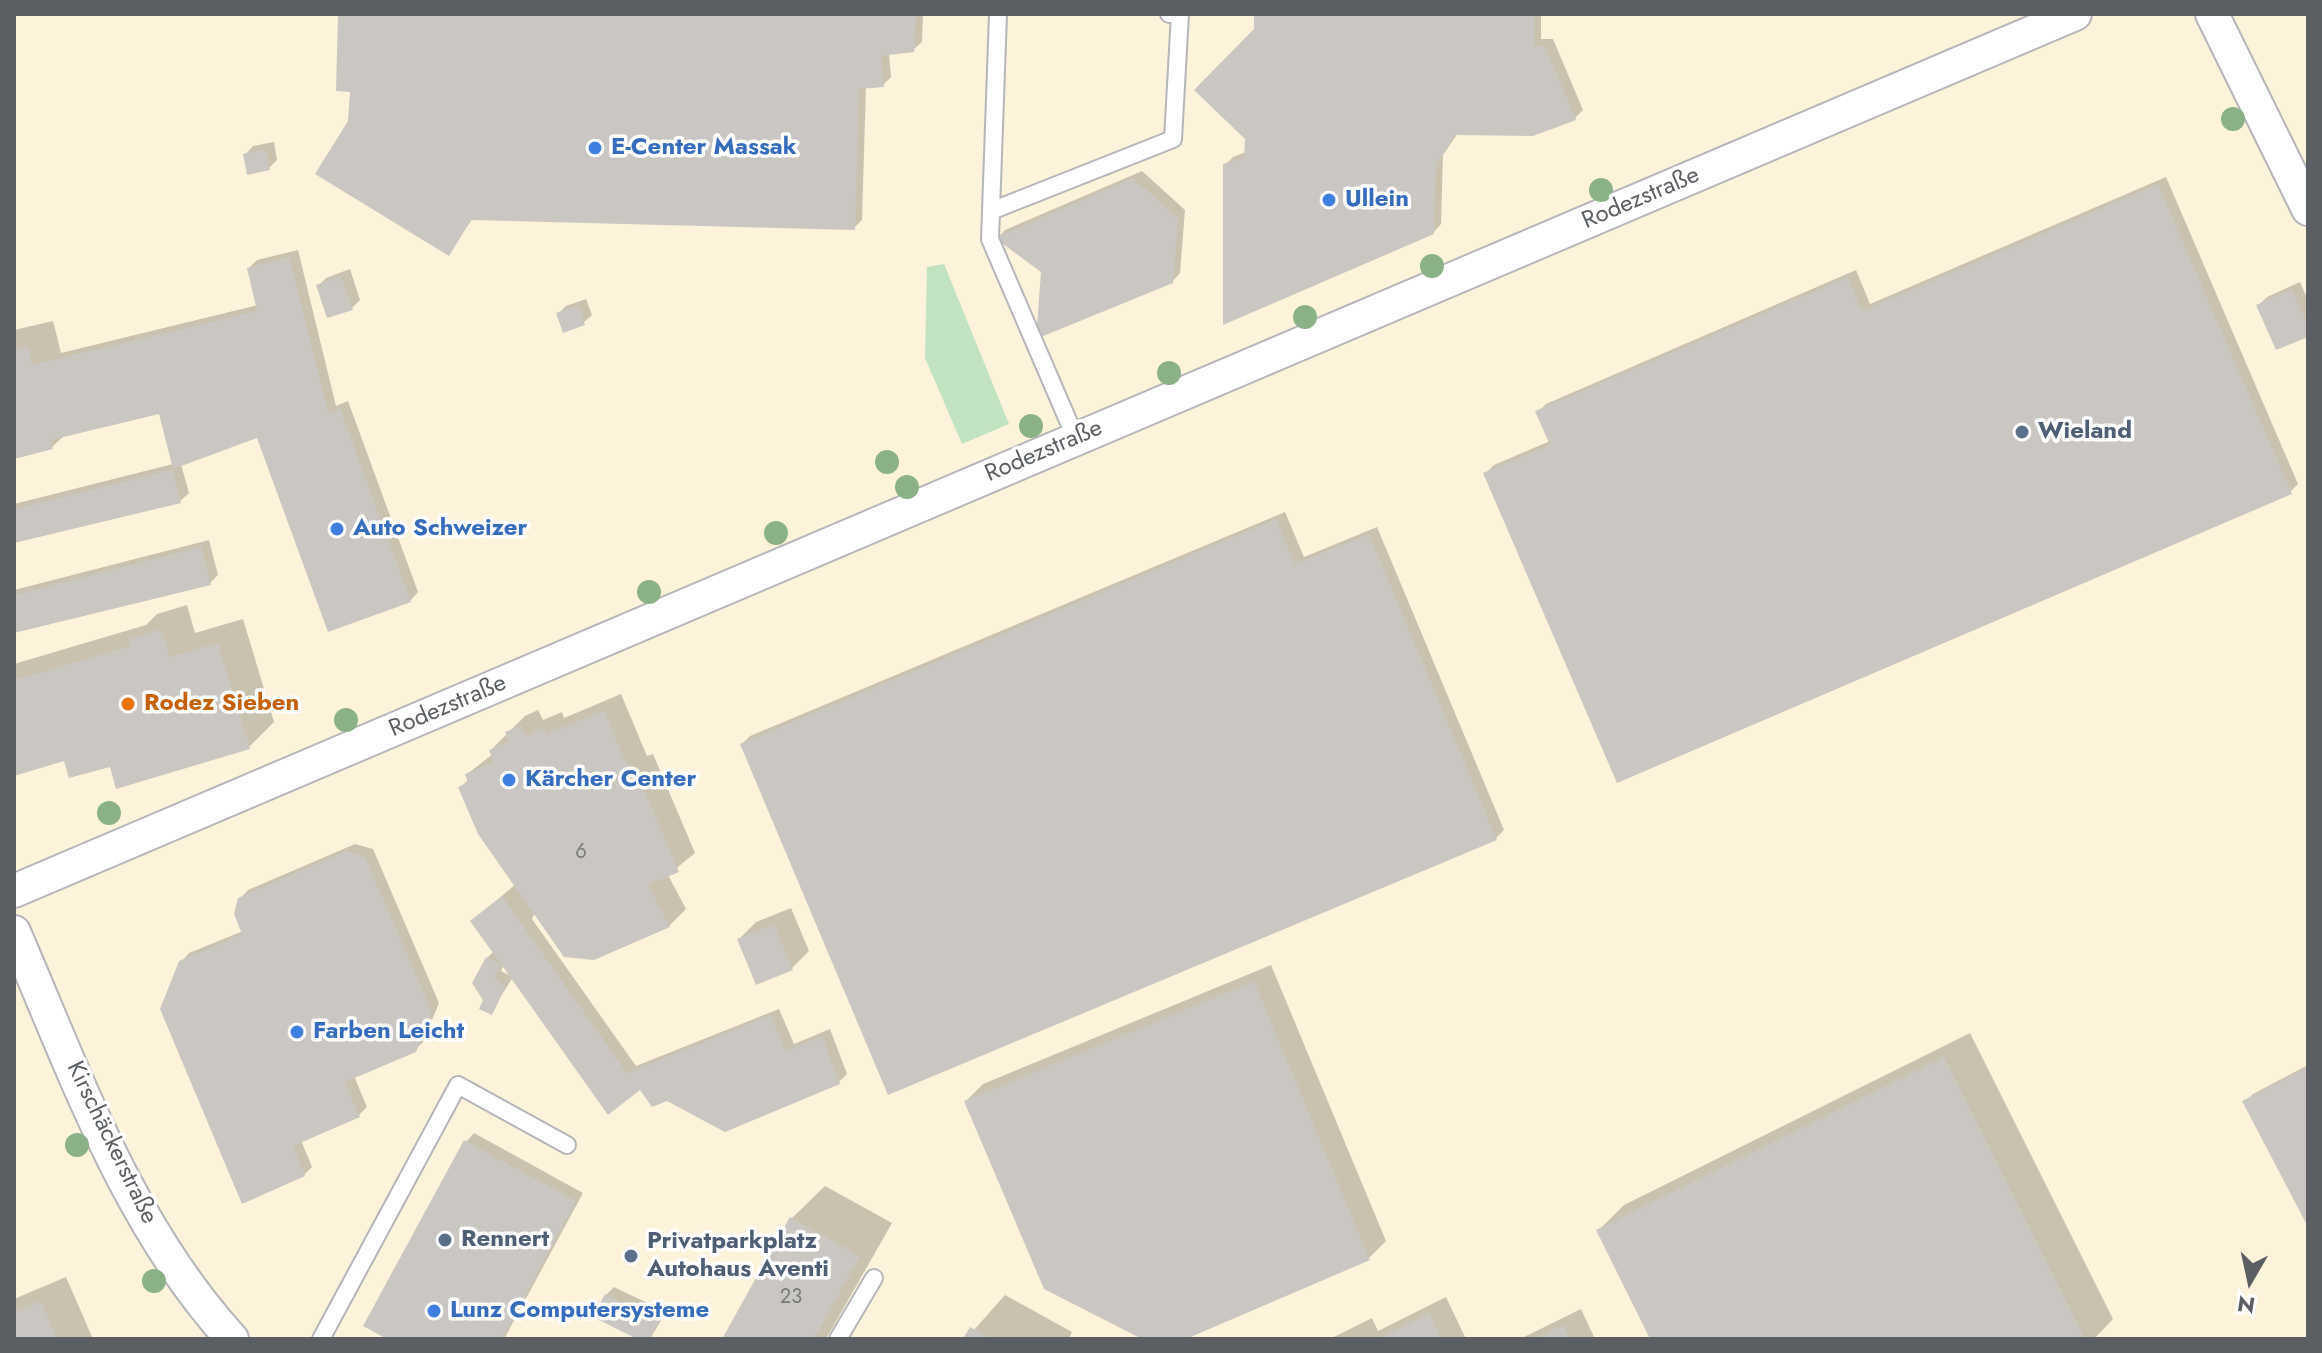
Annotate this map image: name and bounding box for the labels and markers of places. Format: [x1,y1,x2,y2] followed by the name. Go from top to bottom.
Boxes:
[611,134,797,162] place label: E-Center Massak
[586,139,604,157] marker: E-Center Massak
[1345,186,1409,214] place label: Ullein
[1320,191,1338,209] marker: Ullein
[2038,418,2132,446] place label: Wieland
[2013,423,2031,441] marker: Wieland
[353,515,527,543] place label: Auto Schweizer
[328,520,346,538] marker: Auto Schweizer
[144,690,299,718] place label: Rodez Sieben
[119,695,137,713] marker: Rodez Sieben
[525,766,696,794] place label: Kärcher Center
[500,771,518,789] marker: Kärcher Center
[313,1018,464,1046] place label: Farben Leicht
[288,1023,306,1041] marker: Farben Leicht
[461,1226,549,1254] place label: Rennert
[647,1228,829,1284] place label: Privatparkplatz Autohaus Aventi
[436,1231,454,1249] marker: Rennert
[622,1247,640,1265] marker: Privatparkplatz Autohaus Aventi
[450,1297,709,1325] place label: Lunz Computersysteme
[425,1302,443,1320] marker: Lunz Computersysteme

